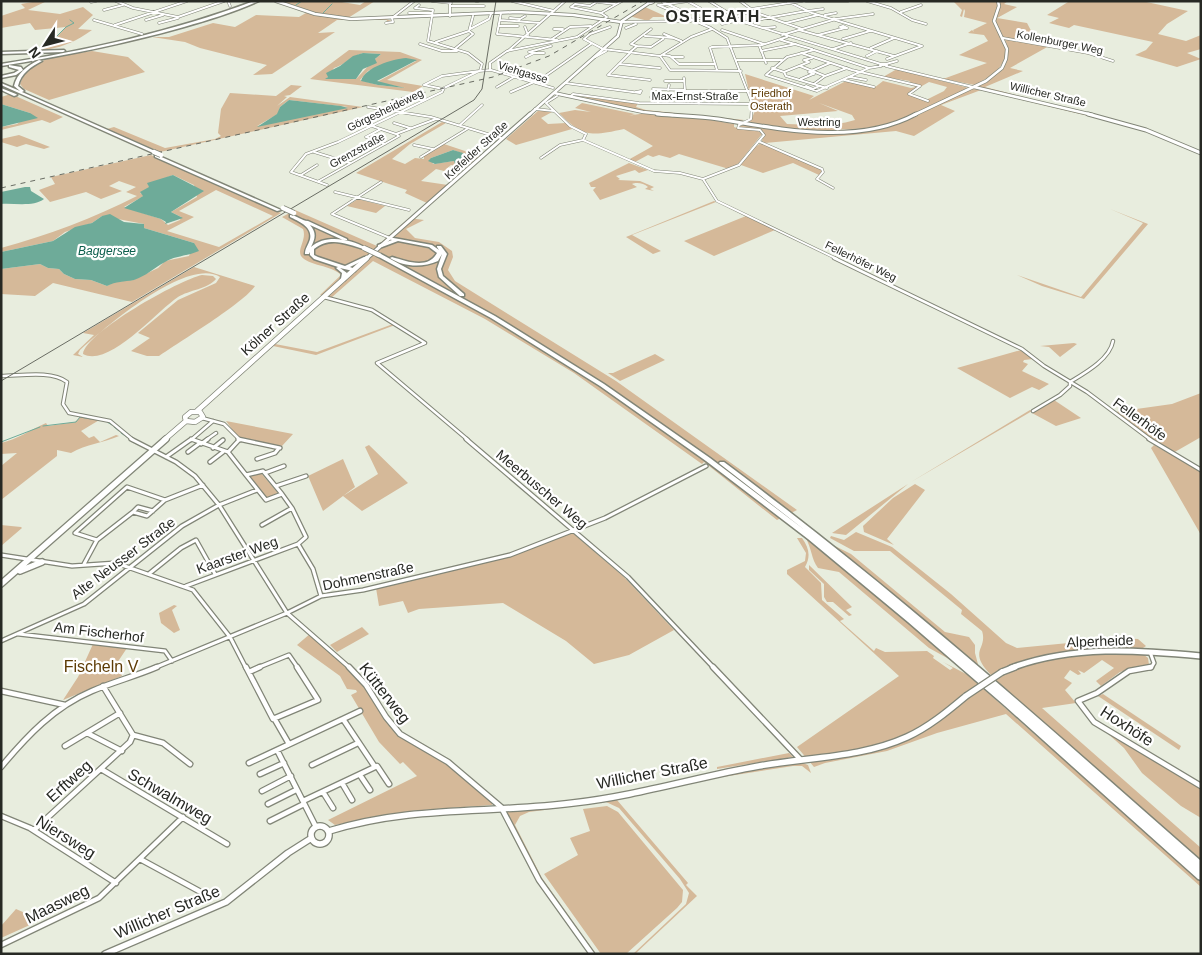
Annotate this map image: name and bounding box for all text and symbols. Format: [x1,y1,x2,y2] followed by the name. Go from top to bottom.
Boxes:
[666,8,760,25] district label: OSTERATH
[20,20,70,70] north arrow
[1016,28,1104,56] street label: Kollenburger Weg
[25,44,44,61] text: N
[497,59,549,85] street label: Viehgasse
[1009,79,1087,109] street label: Willicher Straße
[345,86,425,134] street label: Görgesheideweg
[750,87,792,112] park label: Friedhof Osterath
[652,90,738,102] street label: Max-Ernst-Straße
[797,116,841,128] street label: Westring
[442,119,510,181] street label: Krefelder Straße
[327,130,387,170] street label: Grenzstraße
[823,238,899,284] street label: Fellerhöfer Weg
[78,244,136,258] water label: Baggersee
[238,289,313,359] street label: Kölner Straße
[1110,394,1170,444] street label: Fellerhöfe
[493,446,591,532] street label: Meerbuscher Weg
[68,514,178,602] street label: Alte Neusser Straße
[194,533,280,577] street label: Kaarster Weg
[321,559,415,593] street label: Dohmenstraße
[53,619,145,645] street label: Am Fischerhof
[1066,632,1134,650] street label: Alperheide
[64,658,139,675] park label: Fischeln V
[356,659,414,727] street label: Kütterweg
[1097,703,1157,749] street label: Hoxhöfe
[595,754,709,792] street label: Willicher Straße
[43,757,95,805] street label: Erftweg
[125,765,215,827] street label: Schwalmweg
[33,812,99,862] street label: Niersweg
[22,881,92,927] street label: Maasweg
[112,882,222,942] street label: Willicher Straße

